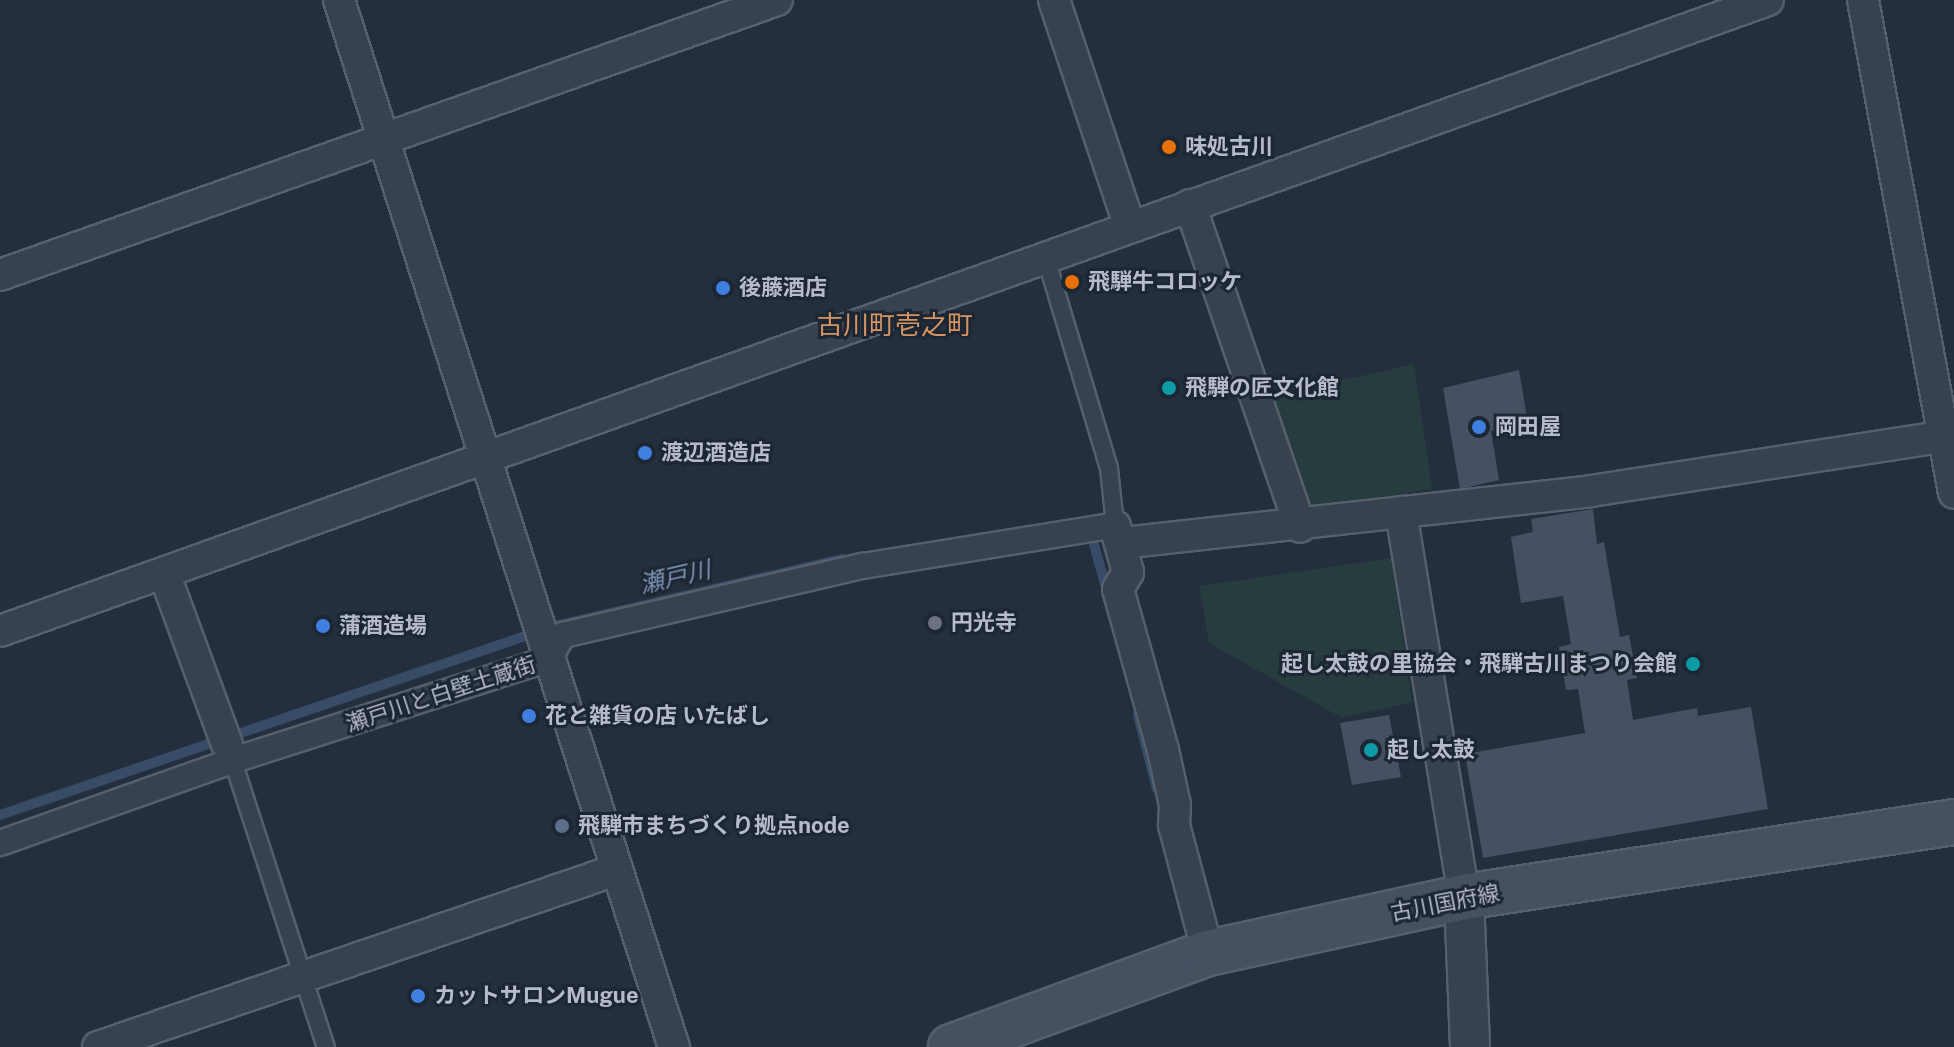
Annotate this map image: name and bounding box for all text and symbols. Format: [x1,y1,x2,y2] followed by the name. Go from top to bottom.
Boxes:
[1185,134,1273,160] place label: 味処古川
[1160,138,1178,156] marker: 味処古川
[1088,269,1242,295] place label: 飛騨牛コロッケ
[1063,273,1081,291] marker: 飛騨牛コロッケ
[739,275,827,301] place label: 後藤酒店
[714,279,732,297] marker: 後藤酒店
[817,309,973,341] district label: 古川町壱之町
[1185,375,1339,401] place label: 飛騨の匠文化館
[1160,379,1178,397] marker: 飛騨の匠文化館
[1495,414,1561,440] place label: 岡田屋
[1470,418,1488,436] marker: 岡田屋
[661,440,771,466] place label: 渡辺酒造店
[636,444,654,462] marker: 渡辺酒造店
[637,555,713,599] water label: 瀬戸川
[951,610,1017,636] place label: 円光寺
[339,613,427,639] place label: 蒲酒造場
[926,614,944,632] marker: 円光寺
[314,617,332,635] marker: 蒲酒造場
[343,651,539,737] street label: 瀬戸川と白壁土蔵街
[1281,651,1677,677] place label: 起し太鼓の里協会・飛騨古川まつり会館
[1684,655,1702,673] marker: 起し太鼓の里協会・飛騨古川まつり会館
[545,703,770,729] place label: 花と雑貨の店 いたばし
[520,707,538,725] marker: 花と雑貨の店 いたばし
[1387,737,1475,763] place label: 起し太鼓
[1362,741,1380,759] marker: 起し太鼓
[578,813,850,839] place label: 飛騨市まちづくり拠点node
[553,817,571,835] marker: 飛騨市まちづくり拠点node
[1388,880,1502,926] street label: 古川国府線
[434,983,639,1009] place label: カットサロンMugue
[409,987,427,1005] marker: カットサロンMugue

